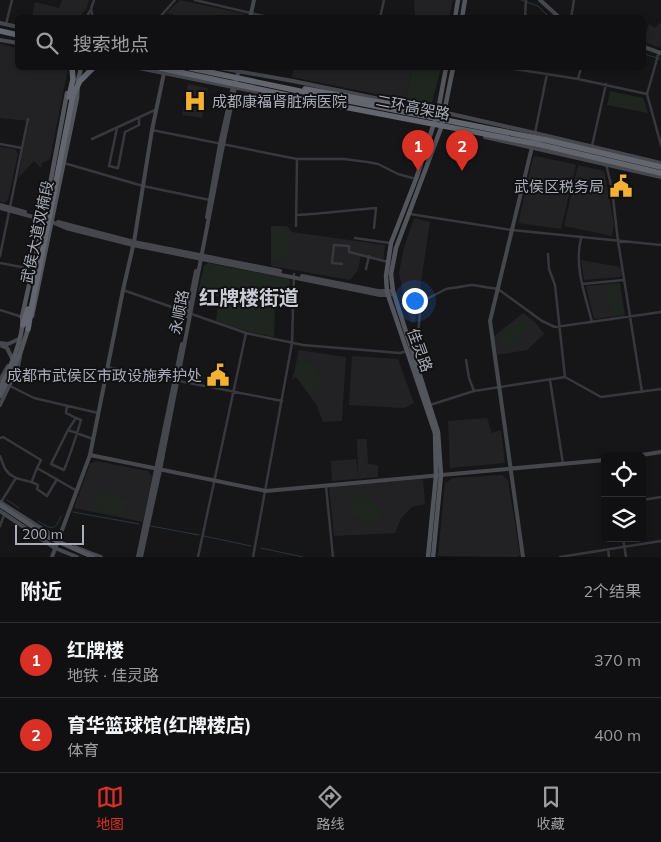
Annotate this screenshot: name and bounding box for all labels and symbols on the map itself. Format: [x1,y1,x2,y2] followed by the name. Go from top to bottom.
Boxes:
[182,88,208,114] hospital icon: 成都康福肾脏病医院
[374,91,452,123] street label: 二环高架路
[212,92,347,111] place label: 成都康福肾脏病医院
[402,130,434,171] pin: 1
[446,130,478,171] pin: 2
[608,173,634,199] public building icon: 武侯区税务局
[514,177,604,196] place label: 武侯区税务局
[17,179,57,285] street label: 武侯大道双楠段
[199,285,299,310] district label: 红牌楼街道
[165,288,193,336] street label: 永顺路
[402,288,428,314] your location
[403,326,437,374] street label: 佳灵路
[205,362,231,388] public building icon: 成都市武侯区市政设施养护处
[7,366,202,385] place label: 成都市武侯区市政设施养护处
[15,522,84,545] scale bar

